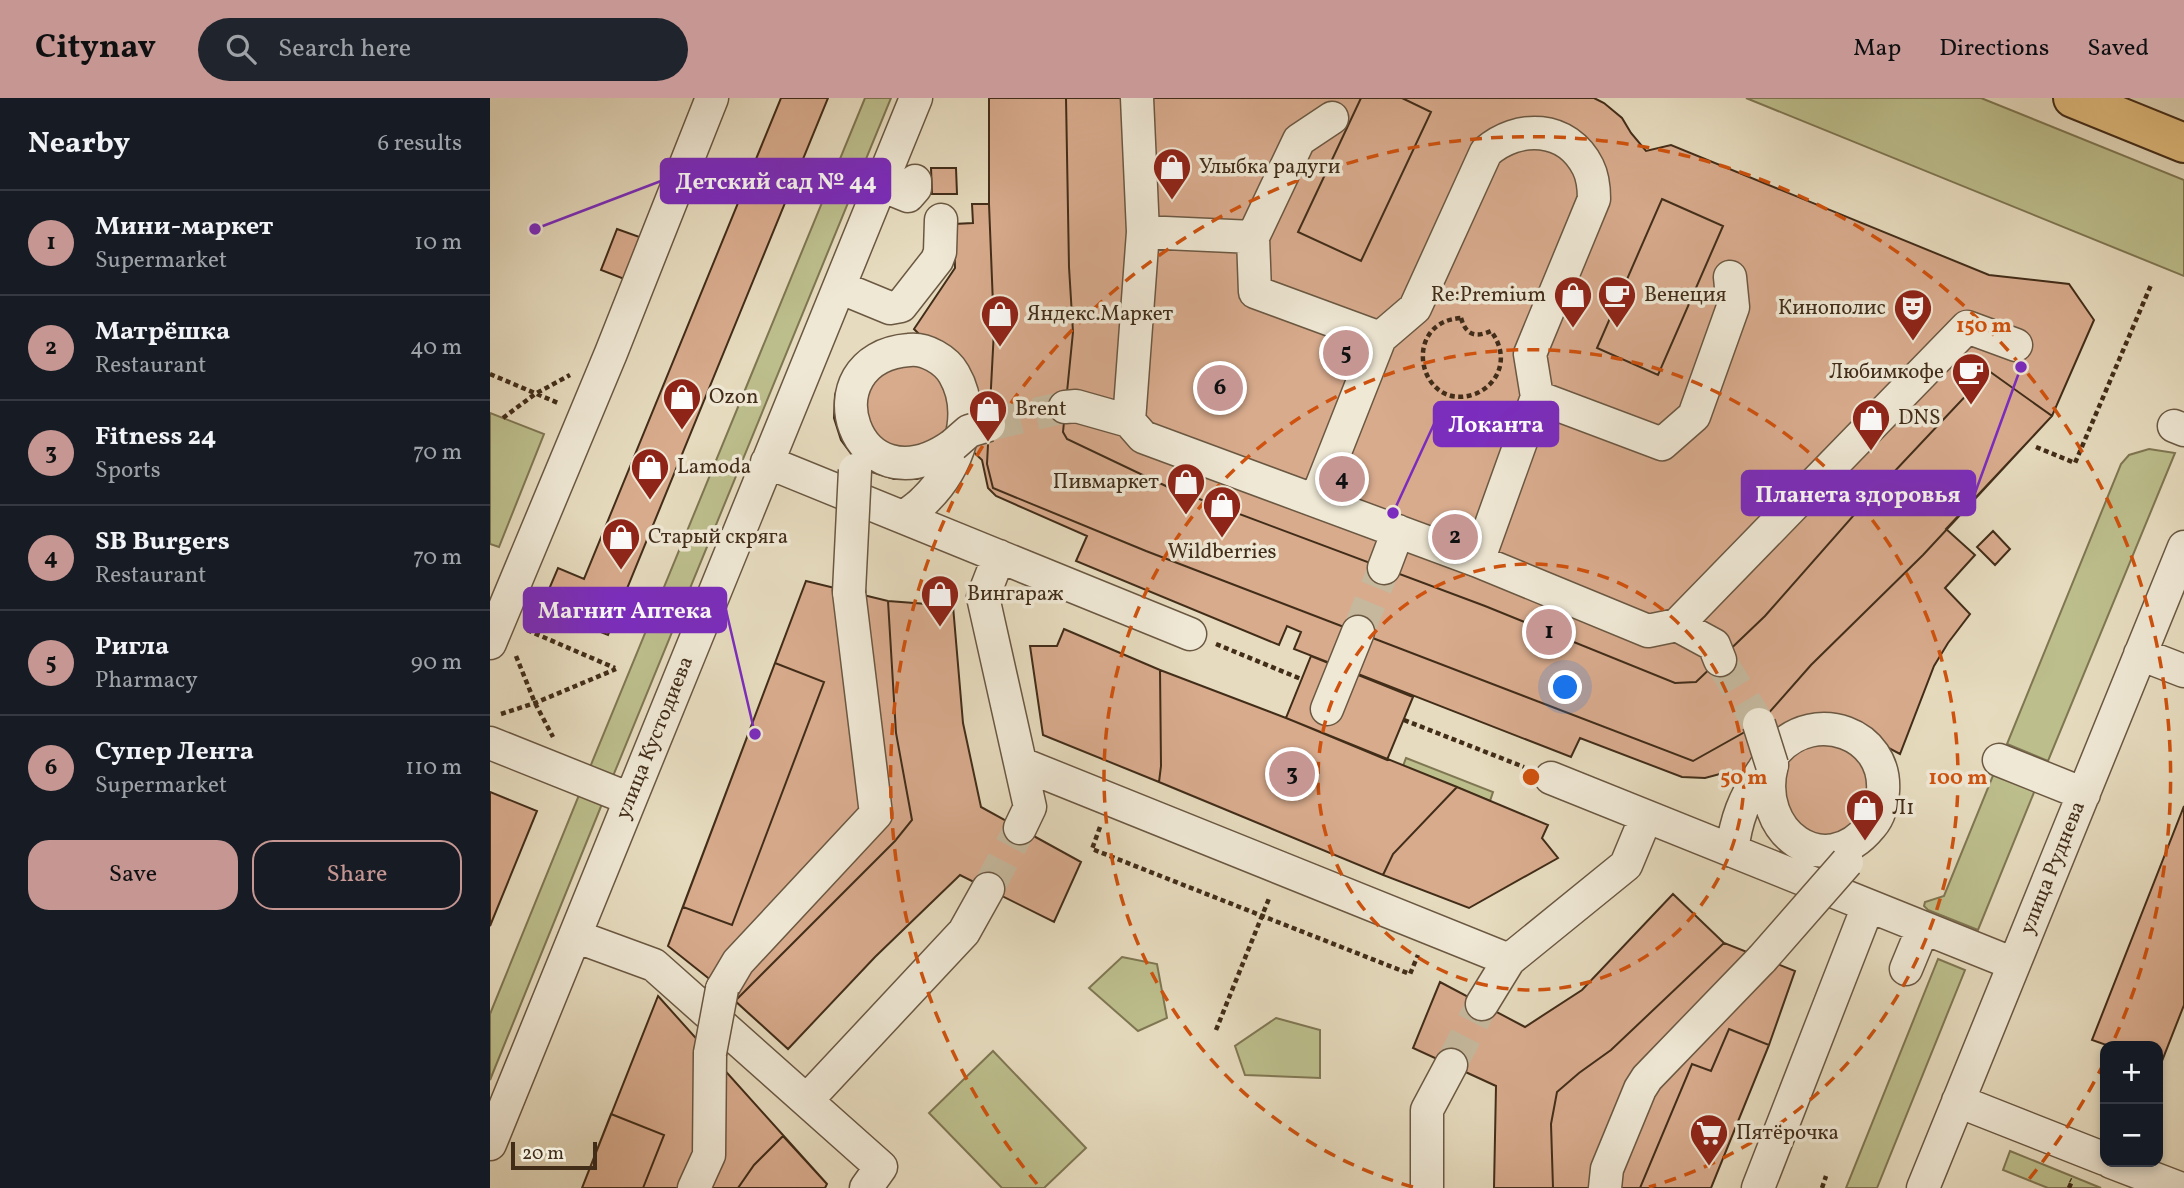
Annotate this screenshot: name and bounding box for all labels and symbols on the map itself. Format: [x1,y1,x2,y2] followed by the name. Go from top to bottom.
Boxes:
[1151,146,1193,201] shop icon: Улыбка радуги
[1199,153,1341,182] place label: Улыбка радуги
[661,159,890,203] callout: Детский сад № 44
[675,167,877,199] text: Детский сад № 44
[1552,274,1594,329] shop icon: Re:Premium
[1596,274,1638,329] cafe icon: Венеция
[1431,281,1546,310] place label: Re:Premium
[1644,281,1727,310] place label: Венеция
[1892,287,1934,342] theatre icon: Кинополис
[979,293,1021,348] shop icon: Яндекс.Маркет
[1778,294,1886,323] place label: Кинополис
[1027,300,1173,329] place label: Яндекс.Маркет
[1956,312,2012,341] text: 150 m
[1323,327,1369,379] pin: 5
[1950,351,1992,406] cafe icon: Любимкофе
[1829,358,1944,387] place label: Любимкофе
[1197,362,1243,414] pin: 6
[661,376,703,431] shop icon: Ozon
[709,383,759,412] place label: Ozon
[967,388,1009,443] shop icon: Brent
[1015,395,1067,424] place label: Brent
[1850,397,1892,452] shop icon: DNS
[1434,402,1558,446] callout: Локанта
[1898,404,1941,433] place label: DNS
[1448,410,1544,442] text: Локанта
[629,446,671,501] shop icon: Lamoda
[677,453,751,482] place label: Lamoda
[1319,453,1365,505] pin: 4
[1165,461,1207,516] shop icon: Пивмаркет
[1053,468,1159,497] place label: Пивмаркет
[1742,471,1975,515] callout: Планета здоровья
[1755,480,1961,512] text: Планета здоровья
[1201,484,1243,539] shop icon: Wildberries
[1432,511,1478,563] pin: 2
[600,516,642,571] shop icon: Старый скряга
[648,523,788,552] place label: Старый скряга
[1167,538,1277,567] place label: Wildberries
[919,573,961,628] shop icon: Вингараж
[967,580,1064,609] place label: Вингараж
[524,588,726,632] callout: Магнит Аптека
[538,596,712,628] text: Магнит Аптека
[1526,606,1572,658] pin: 1
[609,652,701,824] street label: улица Кустодиева
[1548,670,1582,704] your location
[1269,748,1315,800] pin: 3
[1720,764,1768,793] text: 50 m
[1928,764,1988,793] text: 100 m
[1519,765,1543,789] centre of rings
[1844,787,1886,842] shop icon: Л1
[1892,794,1914,823] place label: Л1
[2013,797,2093,939] street label: улица Руднева
[1688,1112,1730,1167] supermarket icon: Пятёрочка
[1736,1119,1839,1148] place label: Пятёрочка
[511,1139,597,1171] scale bar

